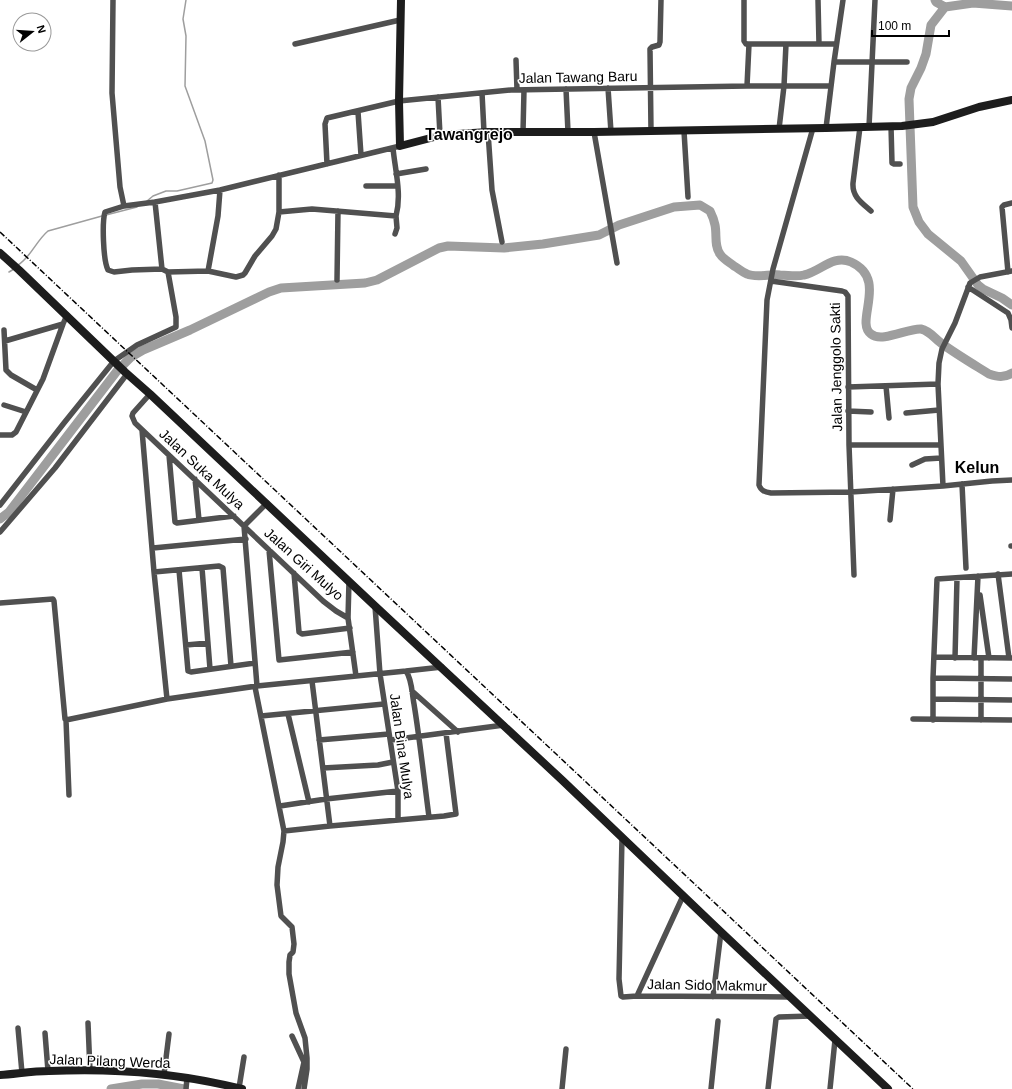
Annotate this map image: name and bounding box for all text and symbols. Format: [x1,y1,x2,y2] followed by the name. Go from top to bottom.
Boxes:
[12,12,52,52] north arrow
[872,12,949,38] scale bar
[878,19,911,33] text: 100 m
[35,24,48,35] text: N
[518,68,638,86] street label: Jalan Tawang Baru
[425,126,513,143] district label: Tawangrejo
[827,302,845,432] street label: Jalan Jenggolo Sakti
[156,425,248,513] street label: Jalan Suka Mulya
[955,459,999,476] district label: Kelun
[261,524,347,604] street label: Jalan Giri Mulyo
[387,692,417,800] street label: Jalan Bina Mulya
[647,976,767,994] street label: Jalan Sido Makmur
[49,1051,171,1071] street label: Jalan Pilang Werda

